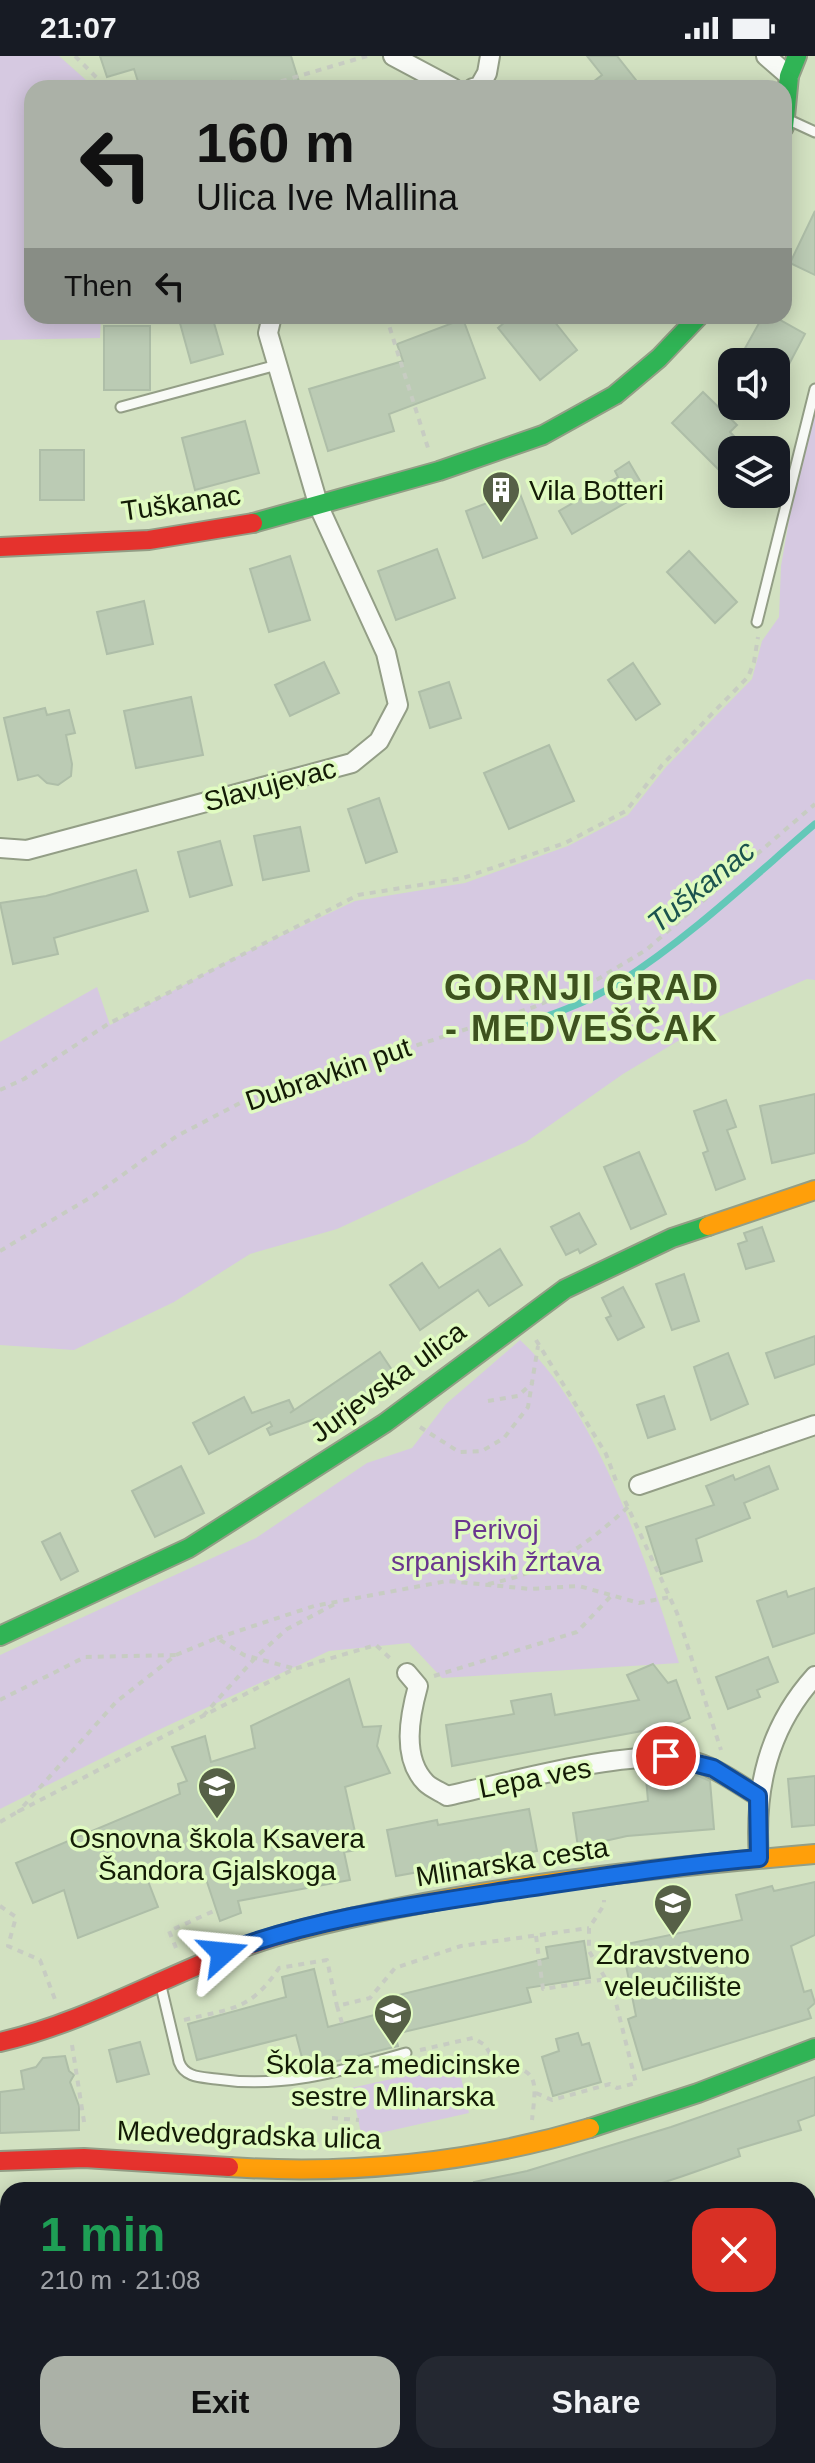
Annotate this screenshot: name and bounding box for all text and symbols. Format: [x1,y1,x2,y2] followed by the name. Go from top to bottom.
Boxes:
[40,11,117,44] text: 21:07
[196,111,355,174] text: 160 m
[64,112,168,216] icon: left
[196,177,458,218] text: Ulica Ive Mallina
[148,264,192,308] icon: left
[64,269,132,302] text: Then
[718,348,790,508] map controls
[718,348,790,420] button: sound
[718,436,790,508] button: layers
[480,469,522,524] building icon: Vila Botteri
[529,475,664,506] place label: Vila Botteri
[119,479,243,527] street label: Tuškanac
[201,753,339,817] street label: Slavujevac
[641,833,761,939] water label: Tuškanac
[444,967,720,1049] district label: GORNJI GRAD - MEDVEŠČAK
[241,1031,415,1117] street label: Dubravkin put
[305,1315,472,1449] street label: Jurjevska ulica
[391,1514,601,1577] park label: Perivoj srpanjskih žrtava
[632,1722,700,1790] pin
[644,1734,688,1778] icon: arrive
[476,1752,594,1804] street label: Lepa ves
[196,1765,238,1820] school or university icon: Osnovna škola Ksavera Šandora Gjalskoga
[69,1823,365,1886] place label: Osnovna škola Ksavera Šandora Gjalskoga
[414,1831,611,1893] street label: Mlinarska cesta
[652,1882,694,1937] school or university icon: Zdravstveno veleučilište
[181,1911,265,1995] position arrow
[596,1939,750,2002] place label: Zdravstveno veleučilište
[372,1992,414,2047] school or university icon: Škola za medicinske sestre Mlinarska
[265,2049,521,2112] place label: Škola za medicinske sestre Mlinarska
[116,2115,382,2155] street label: Medvedgradska ulica
[40,2208,165,2261] text: 1 min
[692,2208,776,2292] button: close
[40,2265,200,2295] text: 210 m · 21:08
[40,2356,400,2448] button: Exit
[416,2356,776,2448] button: Share

